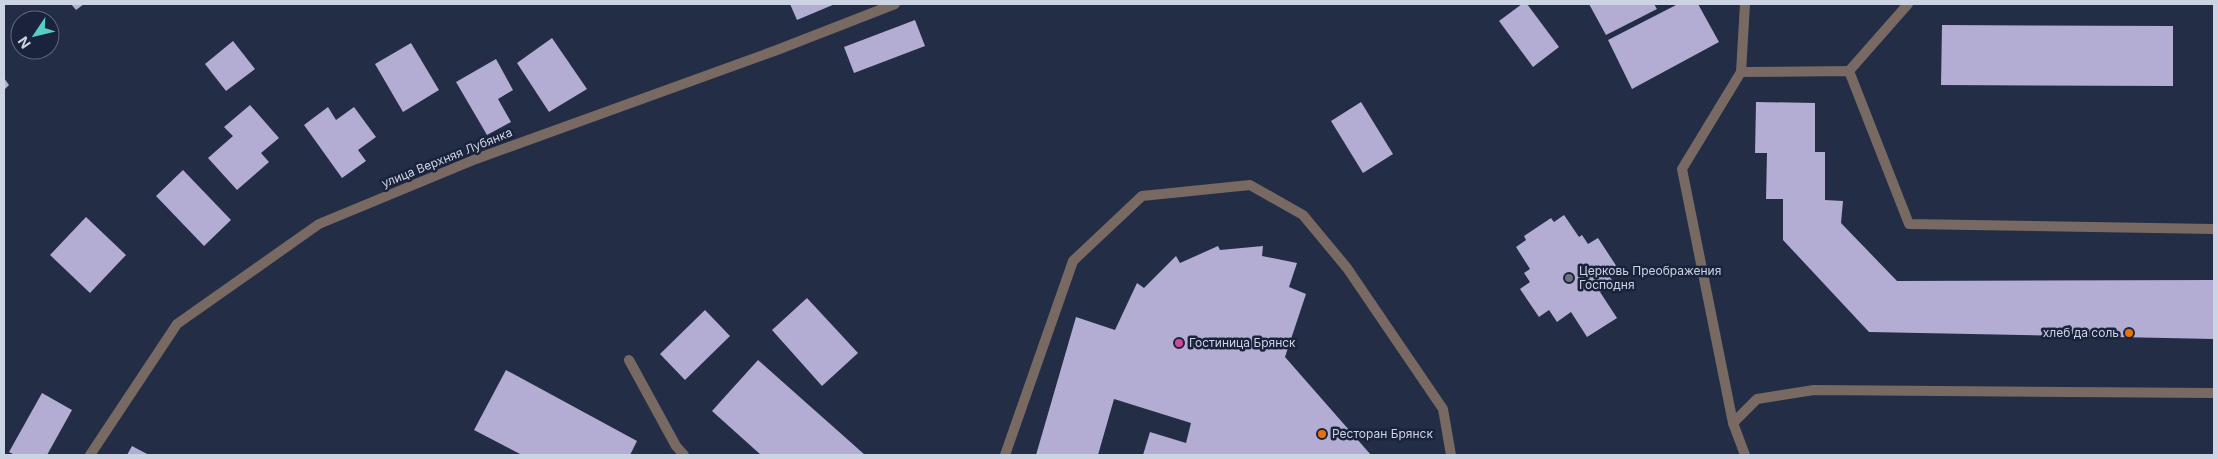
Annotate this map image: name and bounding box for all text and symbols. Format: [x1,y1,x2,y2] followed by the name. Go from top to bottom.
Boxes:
[10,10,60,60] north arrow
[14,33,34,52] text: N
[379,124,514,191] street label: улица Верхняя Лубянка
[1579,263,1721,292] place label: Церковь Преображения Господня
[1563,272,1575,284] marker: Церковь Преображения Господня
[2043,325,2119,340] place label: хлеб да соль
[2123,327,2135,339] marker: хлеб да соль
[1189,335,1296,350] place label: Гостиница Брянск
[1173,337,1185,349] marker: Гостиница Брянск
[1332,426,1433,441] place label: Ресторан Брянск
[1316,428,1328,440] marker: Ресторан Брянск

